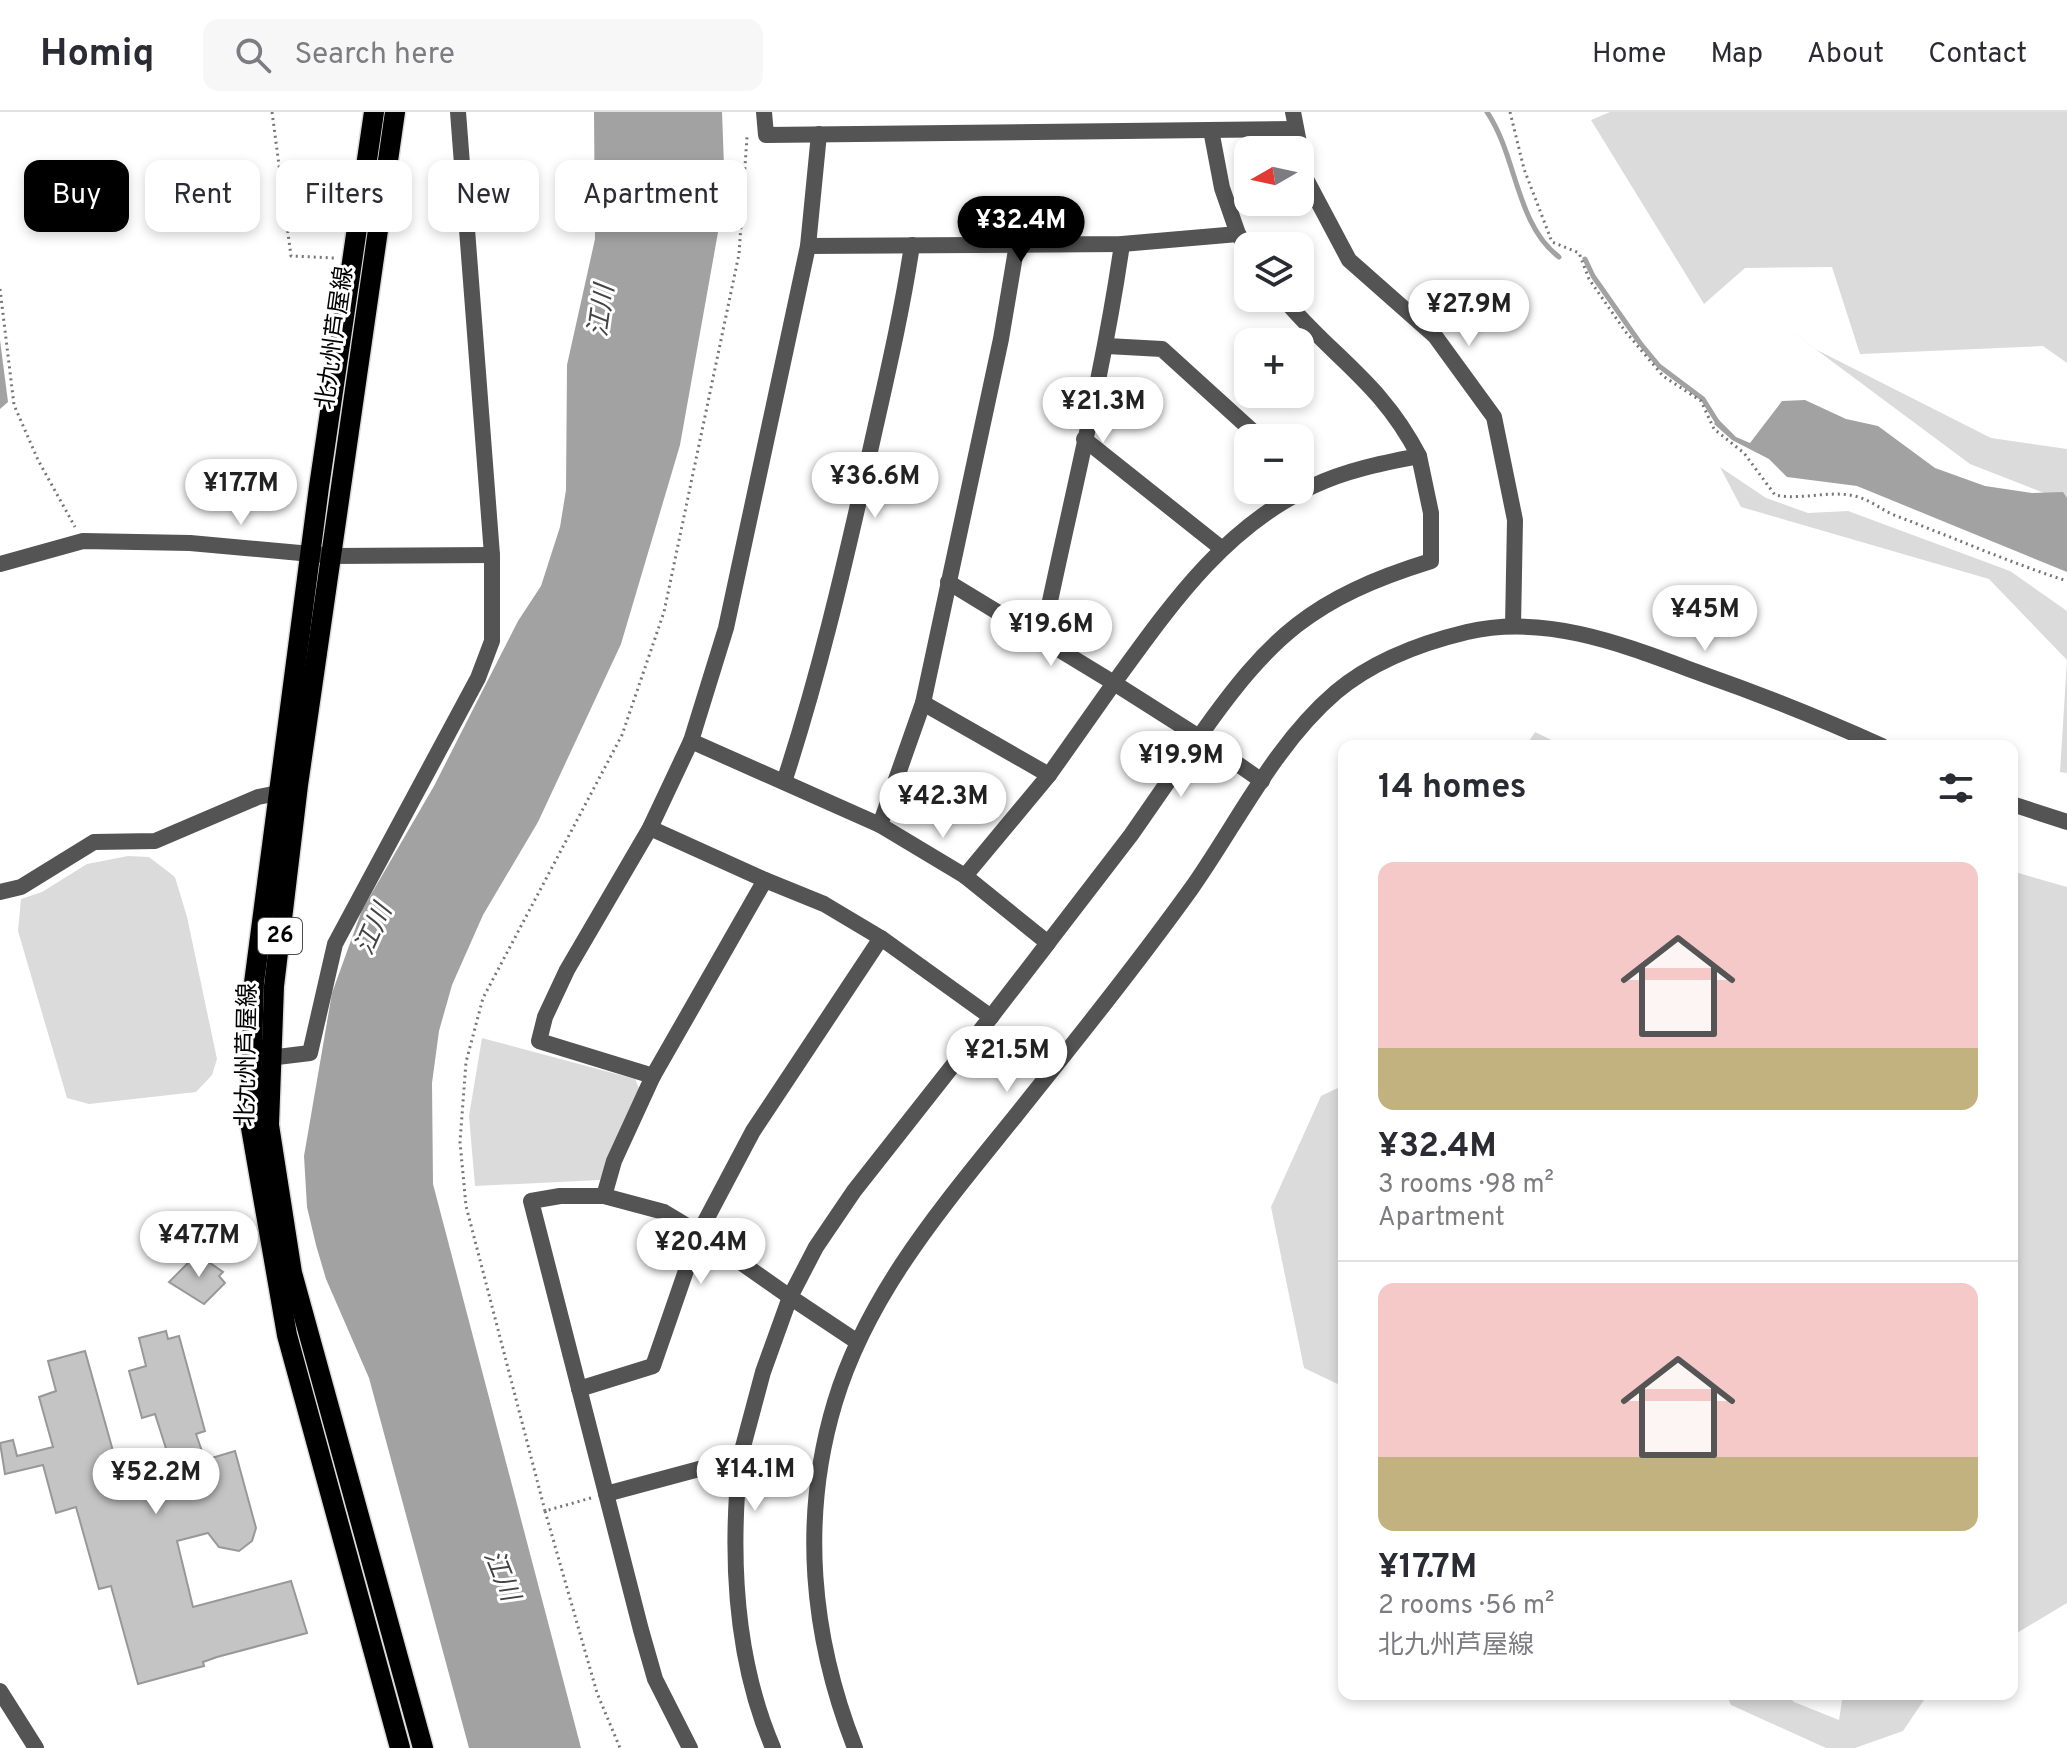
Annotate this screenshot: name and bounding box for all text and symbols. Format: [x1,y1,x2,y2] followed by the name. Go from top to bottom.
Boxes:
[203,19,763,91] search box
[40,31,155,80] text: Homiq
[231,33,275,77] icon: search
[295,37,455,74] text: Search here
[1592,37,1666,73] text: Home
[1710,37,1763,73] text: Map
[1807,37,1884,73] text: About
[1928,37,2027,73] text: Contact
[1234,136,1314,216] north arrow
[1234,136,1314,504] map controls
[24,160,129,232] chip: Buy
[145,160,260,232] chip: Rent
[276,160,412,232] chip: Filters
[428,160,539,232] chip: New
[555,160,747,232] chip: Apartment
[956,196,1086,264] pin: ¥32.4M
[976,205,1066,238] text: ¥32.4M
[1234,232,1314,312] button: layers
[311,265,361,411] street label: 北九州芦屋線
[583,280,623,339] water label: 江川
[1404,280,1534,348] pin: ¥27.9M
[1426,289,1512,322] text: ¥27.9M
[1234,328,1314,408] button: +
[1038,377,1168,445] pin: ¥21.3M
[1060,386,1146,419] text: ¥21.3M
[1234,424,1314,504] button: −
[810,452,940,520] pin: ¥36.6M
[176,459,306,527] pin: ¥17.7M
[830,461,920,494] text: ¥36.6M
[203,468,279,501] text: ¥17.7M
[1658,585,1752,653] pin: ¥45M
[1670,594,1740,627] text: ¥45M
[986,600,1116,668] pin: ¥19.6M
[1008,609,1094,642] text: ¥19.6M
[1116,731,1246,799] pin: ¥19.9M
[1138,740,1224,773] text: ¥19.9M
[1934,766,1978,810] icon: filters
[1378,767,1527,810] text: 14 homes
[878,772,1008,840] pin: ¥42.3M
[897,781,989,814] text: ¥42.3M
[349,897,402,960] water label: 江川
[1606,914,1750,1058] icon: home
[258,918,302,954] road number: 26
[232,983,264,1127] street label: 北九州芦屋線
[942,1026,1072,1094] pin: ¥21.5M
[964,1035,1050,1068] text: ¥21.5M
[1378,1126,1497,1169] text: ¥32.4M
[1378,1169,1554,1202] text: 3 rooms · 98 m²
[1378,1202,1505,1235] text: Apartment
[134,1211,264,1279] pin: ¥47.7M
[636,1218,766,1286] pin: ¥20.4M
[158,1220,240,1253] text: ¥47.7M
[655,1227,747,1260] text: ¥20.4M
[1606,1335,1750,1479] icon: home
[690,1445,820,1513] pin: ¥14.1M
[91,1448,221,1516] pin: ¥52.2M
[715,1454,795,1487] text: ¥14.1M
[111,1457,201,1490] text: ¥52.2M
[475,1546,526,1609] water label: 江川
[1378,1547,1477,1590] text: ¥17.7M
[1378,1590,1554,1623] text: 2 rooms · 56 m²
[1378,1630,1534,1663] text: 北九州芦屋線

